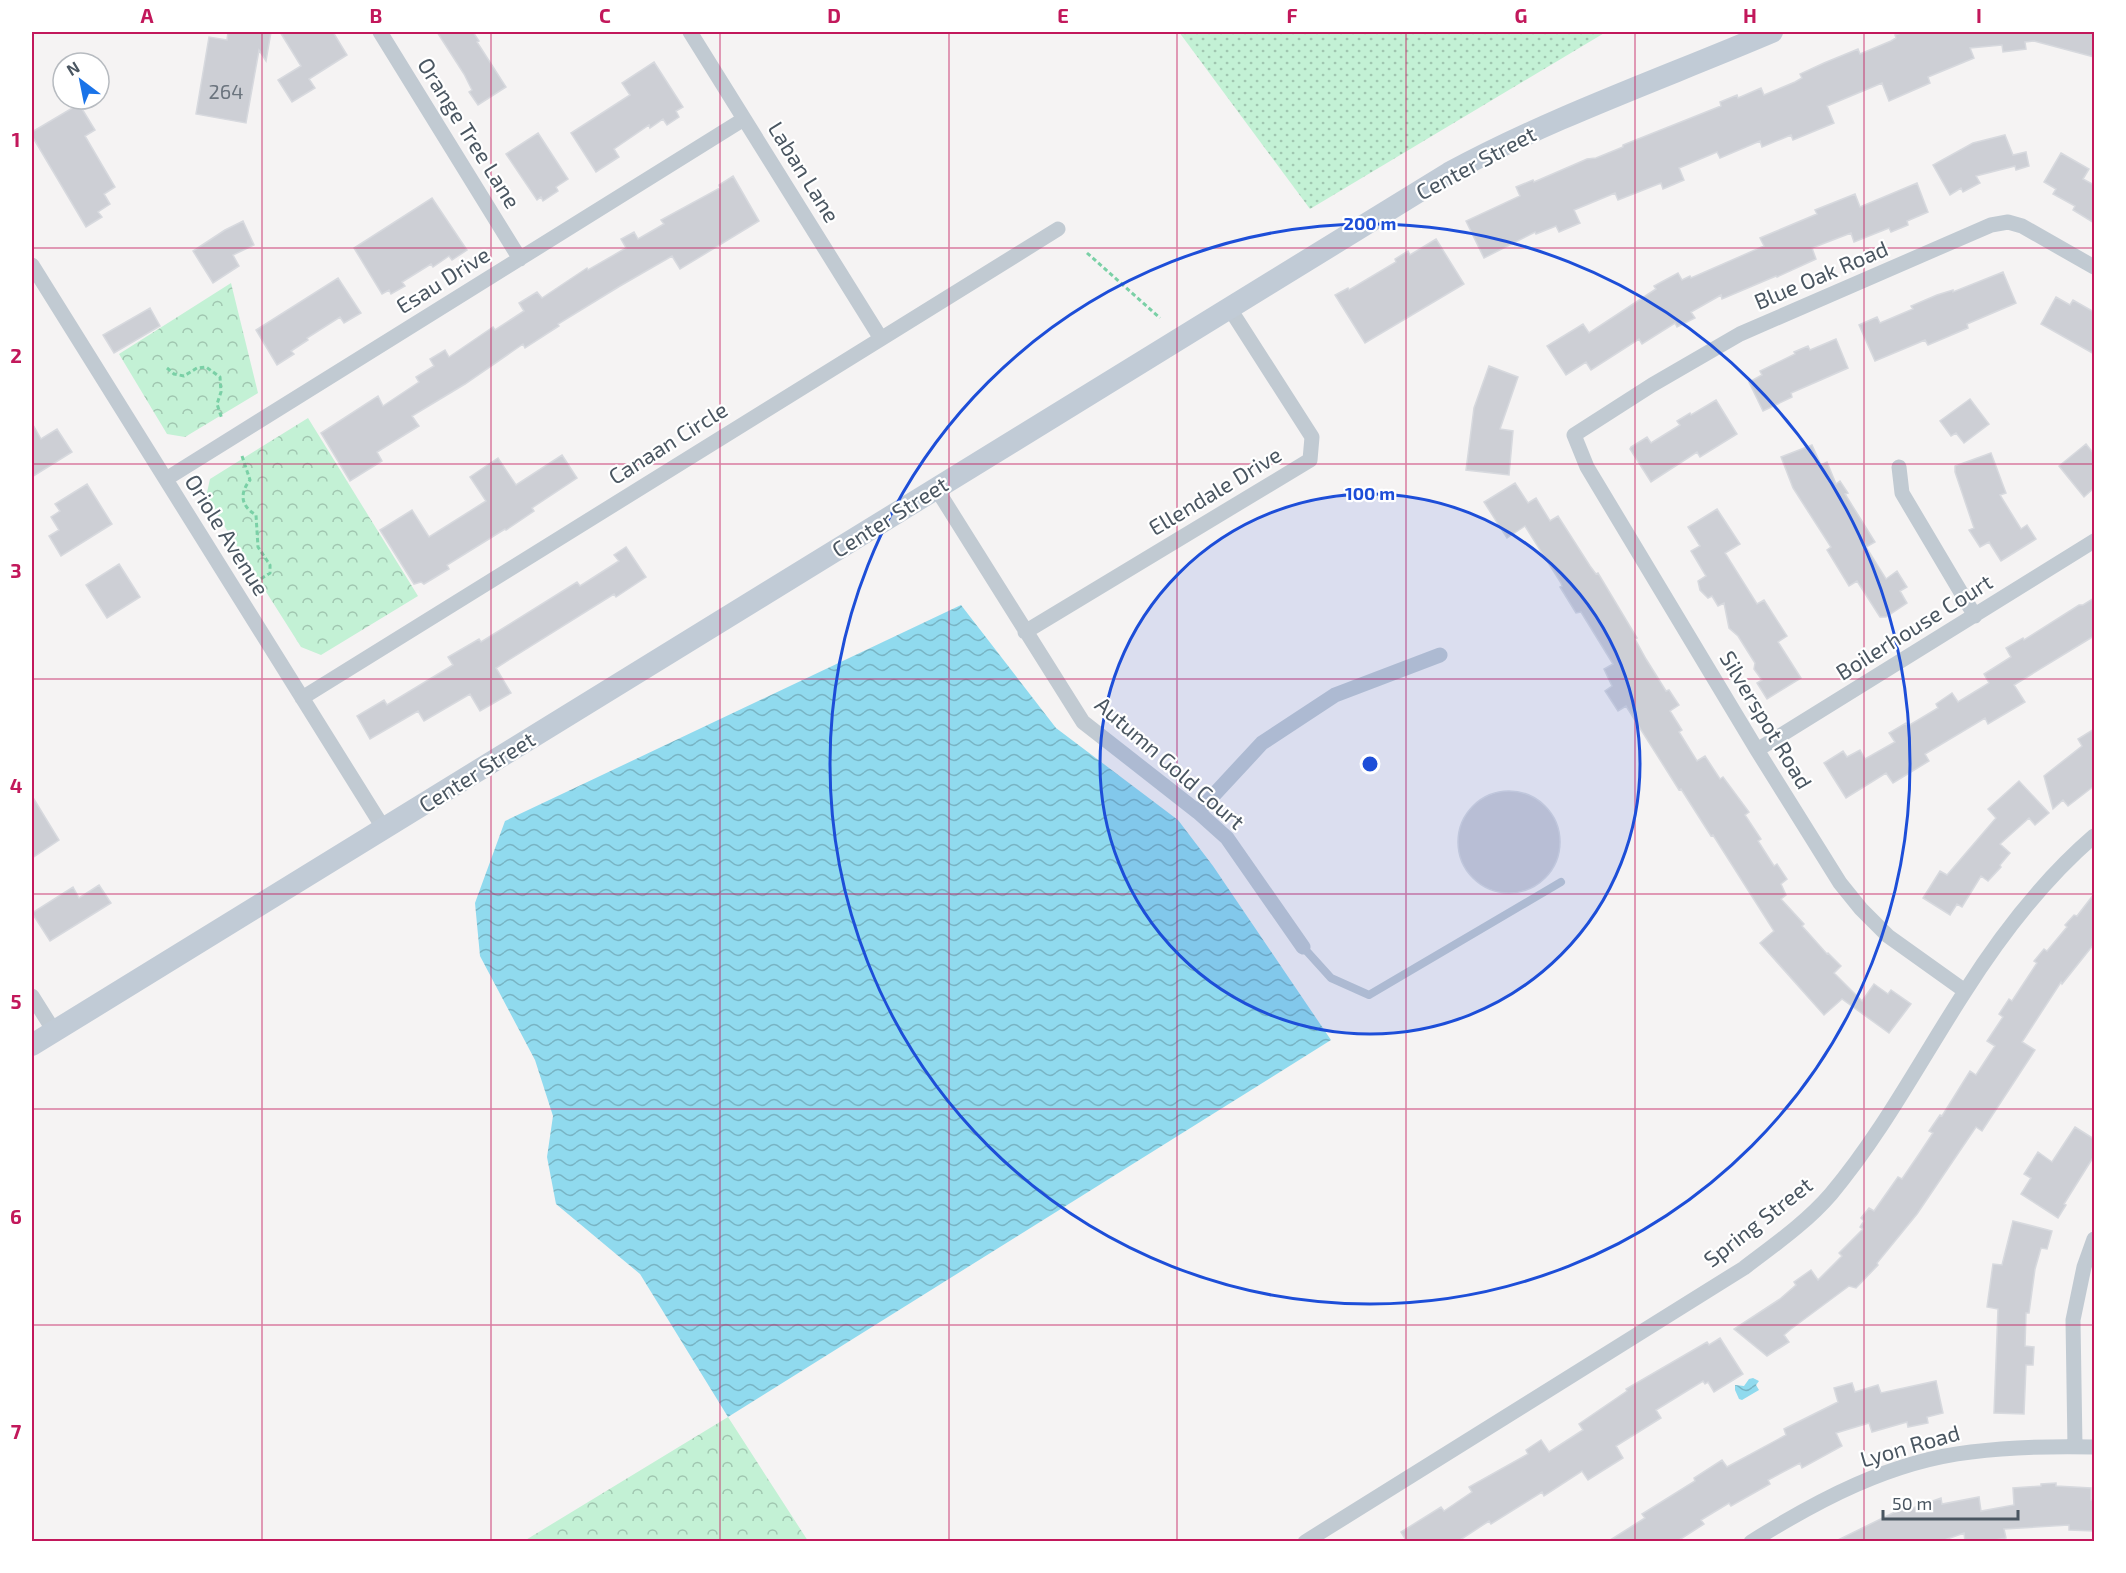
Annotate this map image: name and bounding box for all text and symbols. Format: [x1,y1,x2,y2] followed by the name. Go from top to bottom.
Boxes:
[140,3,154,27] text: A
[370,3,382,27] text: B
[599,3,611,27] text: C
[827,3,841,27] text: D
[1057,3,1069,27] text: E
[1286,3,1298,27] text: F
[1515,3,1527,27] text: G
[1743,3,1757,27] text: H
[1976,3,1982,27] text: I
[51,51,111,111] north arrow
[413,52,527,213] street label: Orange Tree Lane
[63,57,83,79] text: N
[209,79,243,103] house number: 264
[764,116,846,227] street label: Laban Lane
[1411,120,1540,205] street label: Center Street
[12,127,20,151] text: 1
[1344,212,1396,234] text: 200 m
[1750,234,1891,314] street label: Blue Oak Road
[391,240,494,318] street label: Esau Drive
[10,343,22,367] text: 2
[603,395,732,489] street label: Canaan Circle
[1143,440,1286,540] street label: Ellendale Drive
[180,469,275,600] street label: Oriole Avenue
[827,470,952,562] street label: Center Street
[1345,482,1395,504] text: 100 m
[10,558,22,582] text: 3
[1831,568,1996,685] street label: Boilerhouse Court
[1715,646,1818,793] street label: Silverspot Road
[1091,690,1251,834] street label: Autumn Gold Court
[414,725,539,817] street label: Center Street
[1360,754,1380,774] centre of rings
[10,773,23,797] text: 4
[10,989,22,1013] text: 5
[1698,1171,1817,1272] street label: Spring Street
[10,1204,22,1228] text: 6
[1857,1418,1962,1472] street label: Lyon Road
[11,1419,22,1443] text: 7
[1883,1483,2018,1521] scale bar
[1892,1492,1932,1514] text: 50 m

